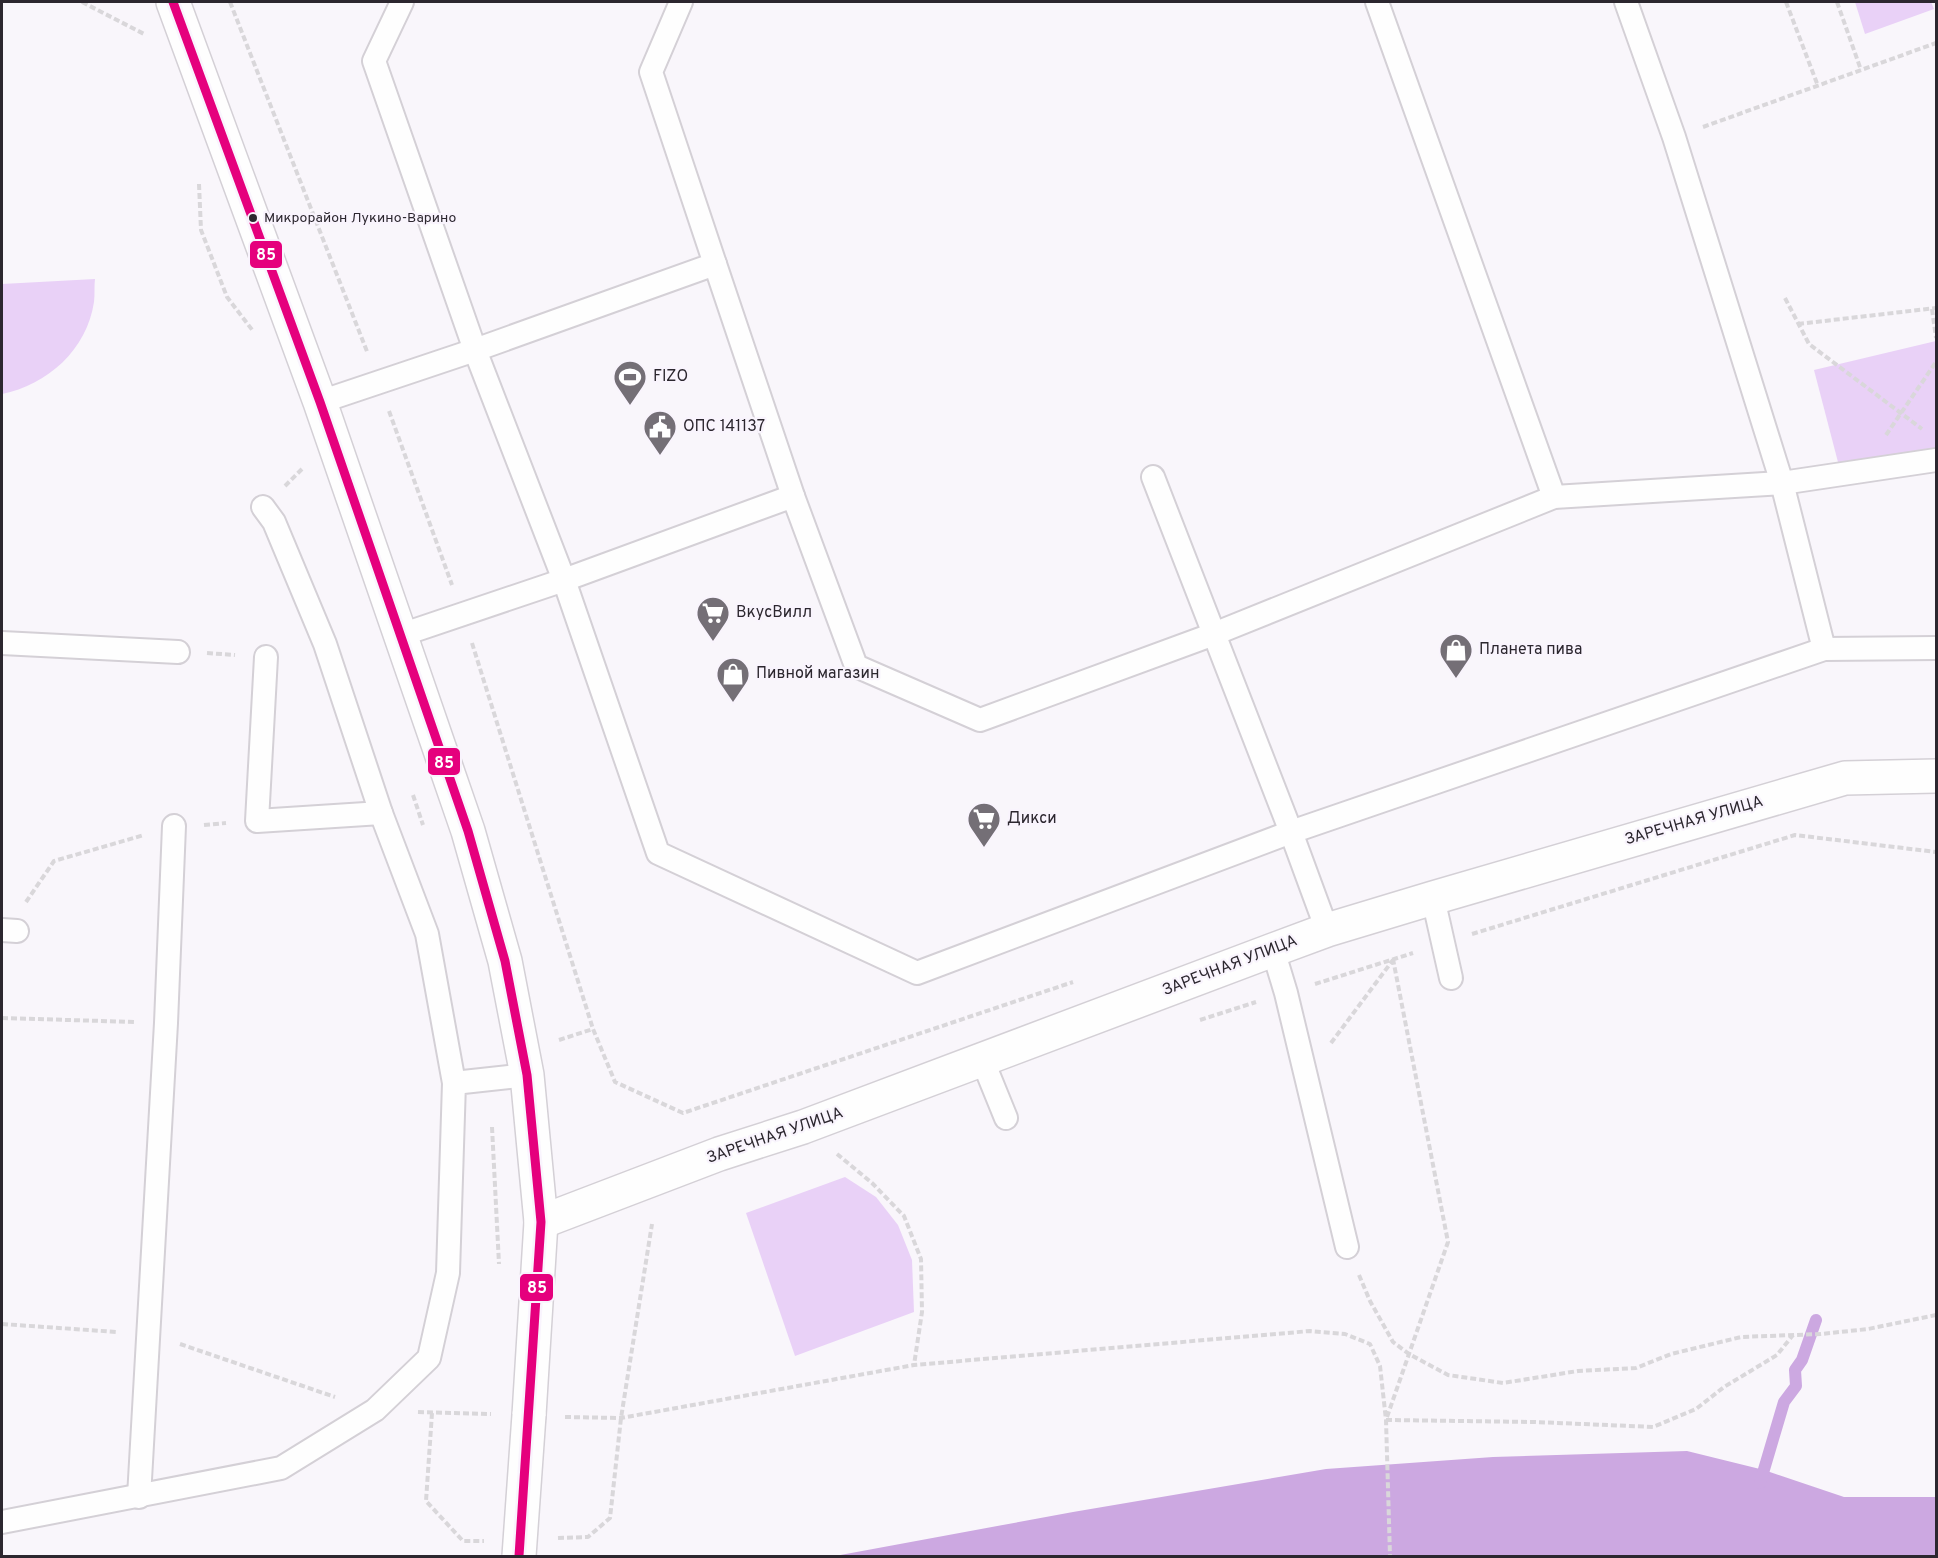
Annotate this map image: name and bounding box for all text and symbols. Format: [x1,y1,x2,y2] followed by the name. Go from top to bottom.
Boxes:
[264,210,456,227] place label: Микрорайон Лукино-Варино
[247,212,259,224] marker: Микрорайон Лукино-Варино
[249,240,283,269] line badge: 85
[256,246,276,266] text: 85
[612,359,648,406] sports icon: FIZO
[653,367,688,387] place label: FIZO
[642,409,678,456] public building icon: ОПС 141137
[683,417,765,437] place label: ОПС 141137
[695,595,731,642] supermarket icon: ВкусВилл
[736,603,812,623] place label: ВкусВилл
[1438,632,1474,679] shop icon: Планета пива
[1479,640,1582,660] place label: Планета пива
[715,656,751,703] shop icon: Пивной магазин
[756,664,880,684] place label: Пивной магазин
[427,747,461,776] line badge: 85
[434,754,454,774] text: 85
[1623,792,1766,850] street label: ЗАРЕЧНАЯ УЛИЦА
[966,801,1002,848] supermarket icon: Дикси
[1007,809,1057,829] place label: Дикси
[1160,931,1300,1001] street label: ЗАРЕЧНАЯ УЛИЦА
[704,1103,846,1169] street label: ЗАРЕЧНАЯ УЛИЦА
[519,1273,554,1302] line badge: 85
[527,1279,547,1299] text: 85

